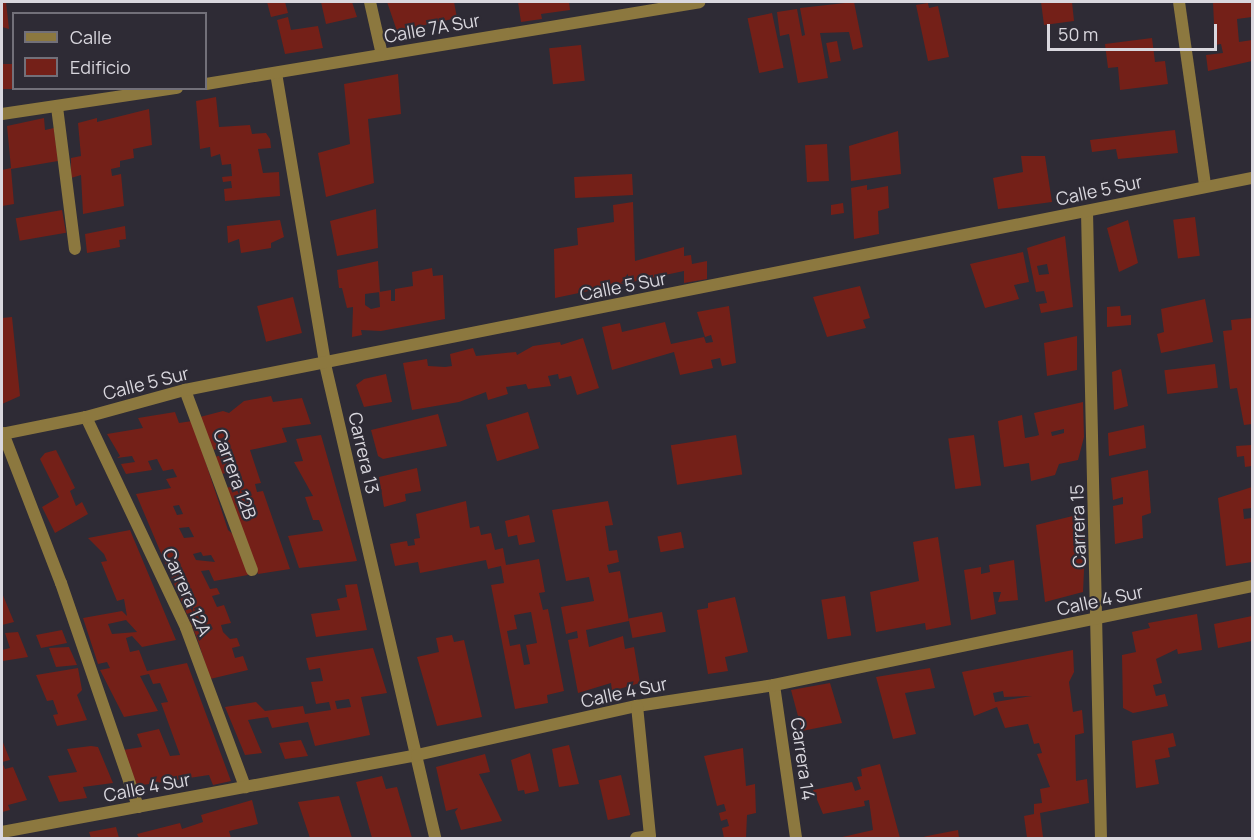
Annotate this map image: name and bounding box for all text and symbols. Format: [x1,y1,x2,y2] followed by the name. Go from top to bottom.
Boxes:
[382,9,482,47] street label: Calle 7A Sur
[12,12,207,90] legend
[1050,12,1220,50] scale bar
[1058,22,1098,46] text: 50 m
[70,25,112,49] text: Calle
[70,55,131,79] text: Edificio
[1054,170,1144,210] street label: Calle 5 Sur
[578,267,668,305] street label: Calle 5 Sur
[101,362,191,404] street label: Calle 5 Sur
[344,410,384,496] street label: Carrera 13
[209,426,261,522] street label: Carrera 12B
[1066,484,1090,568] street label: Carrera 15
[158,545,216,639] street label: Carrera 12A
[1055,580,1145,620] street label: Calle 4 Sur
[579,672,669,712] street label: Calle 4 Sur
[786,716,820,802] street label: Carrera 14
[102,768,192,806] street label: Calle 4 Sur

